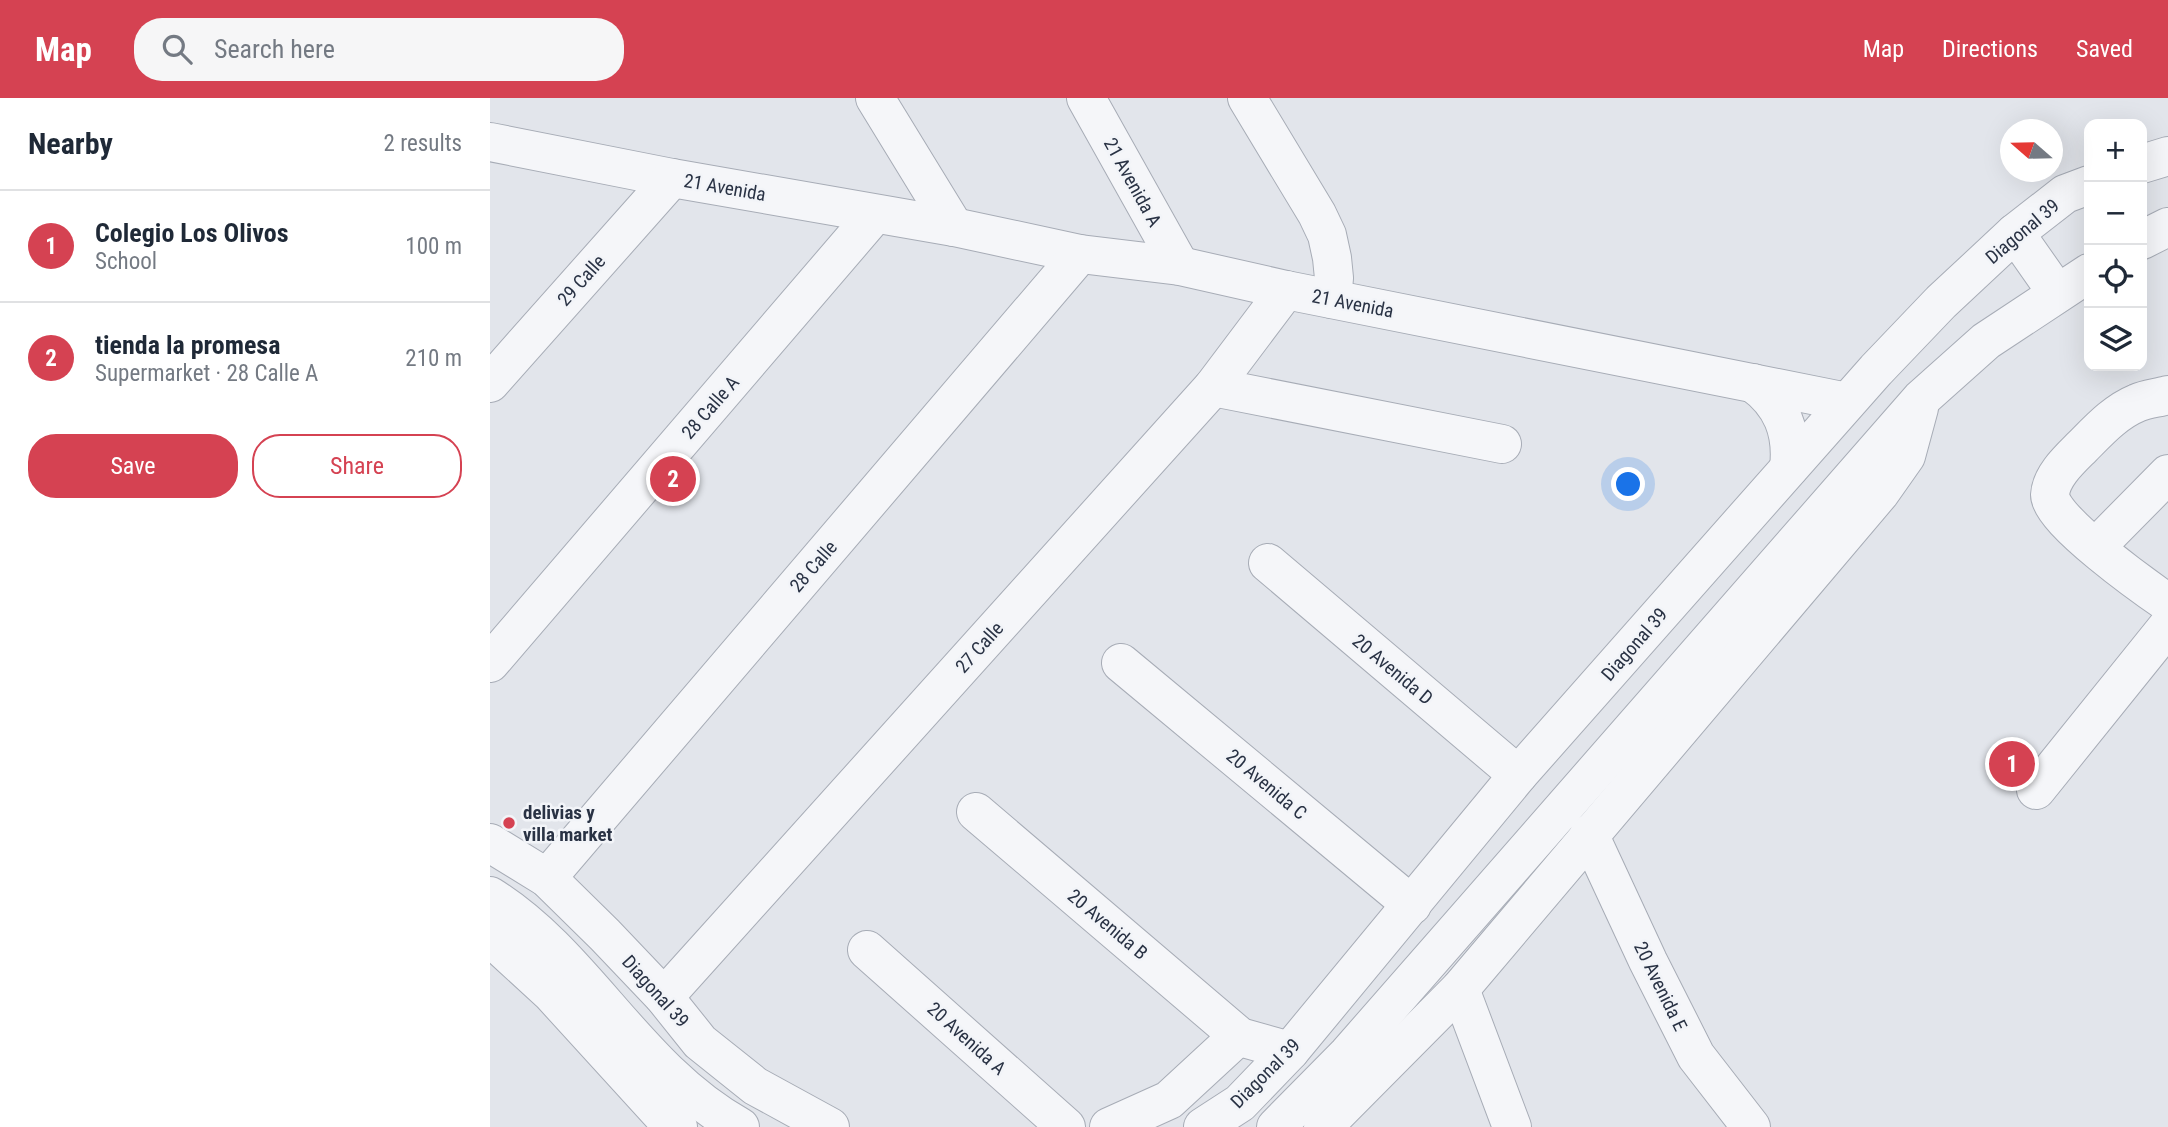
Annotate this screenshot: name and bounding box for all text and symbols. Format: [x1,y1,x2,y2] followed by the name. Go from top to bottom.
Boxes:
[134,18,624,81] search box
[35,30,92,69] text: Map
[158,30,196,68] icon: search
[214,34,335,64] text: Search here
[1863,35,1904,63] text: Map
[1942,35,2038,63] text: Directions
[2076,35,2133,63] text: Saved
[2000,119,2063,182] north arrow
[2084,119,2147,371] map controls
[2084,119,2147,182] button: +
[28,126,113,161] text: Nearby
[384,130,462,157] text: 2 results
[1099,134,1166,231] street label: 21 Avenida A
[682,169,768,206] street label: 21 Avenida
[2084,182,2147,245] button: −
[1981,194,2064,269] street label: Diagonal 39
[95,218,289,248] text: Colegio Los Olivos
[45,233,57,260] text: 1
[405,233,462,260] text: 100 m
[2084,245,2147,308] button: locate
[95,248,157,275] text: School
[553,250,610,311] street label: 29 Calle
[1310,284,1396,323] street label: 21 Avenida
[2084,308,2147,371] button: layers
[95,330,280,360] text: tienda la promesa
[45,345,57,372] text: 2
[405,345,462,372] text: 210 m
[95,360,318,387] text: Supermarket · 28 Calle A
[677,371,744,444] street label: 28 Calle A
[28,434,238,498] button: Save
[252,434,462,498] button: Share
[650,453,696,505] pin: 2
[1611,467,1645,501] your location
[785,536,842,597] street label: 28 Calle
[1597,603,1672,685] street label: Diagonal 39
[951,617,1008,678] street label: 27 Calle
[1348,629,1438,710] street label: 20 Avenida D
[1989,738,2035,790] pin: 1
[1222,744,1312,825] street label: 20 Avenida C
[523,801,613,846] place label: delivias y villa market
[501,815,517,831] marker: delivias y villa market
[1063,884,1152,964] street label: 20 Avenida B
[1629,938,1692,1035] street label: 20 Avenida E
[617,951,694,1032] street label: Diagonal 39
[923,997,1011,1080] street label: 20 Avenida A
[1226,1034,1305,1113] street label: Diagonal 39

